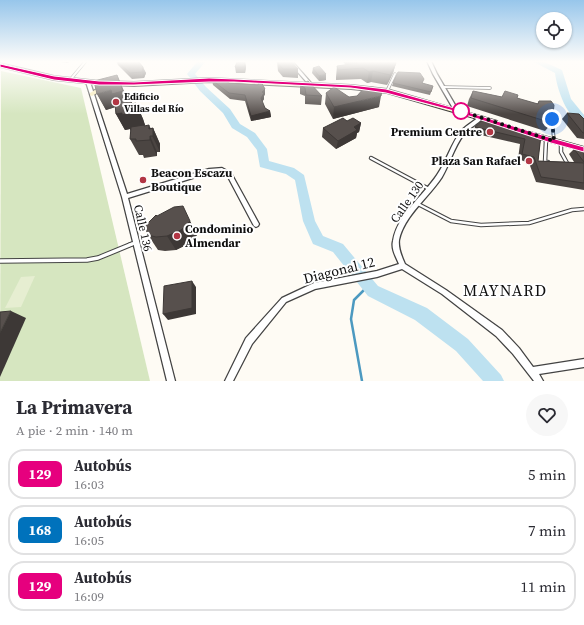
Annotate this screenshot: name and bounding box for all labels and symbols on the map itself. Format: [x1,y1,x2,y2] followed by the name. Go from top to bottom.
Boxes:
[124,90,184,115] place label: Edificio Villas del Río
[111,97,121,107] marker: Edificio Villas del Río
[452,102,470,120] unlabelled marker
[542,109,562,129] your location
[391,124,482,140] place label: Premium Centre
[485,127,495,137] marker: Premium Centre
[431,153,521,169] place label: Plaza San Rafael
[524,156,534,166] marker: Plaza San Rafael
[151,165,233,195] place label: Beacon Escazu Boutique
[138,175,148,185] marker: Beacon Escazu Boutique
[387,178,427,226] street label: Calle 130
[130,203,156,253] street label: Calle 136
[185,221,253,251] place label: Condominio Almendar
[172,231,182,241] marker: Condominio Almendar
[301,251,377,289] street label: Diagonal 12
[463,279,547,301] district label: MAYNARD

